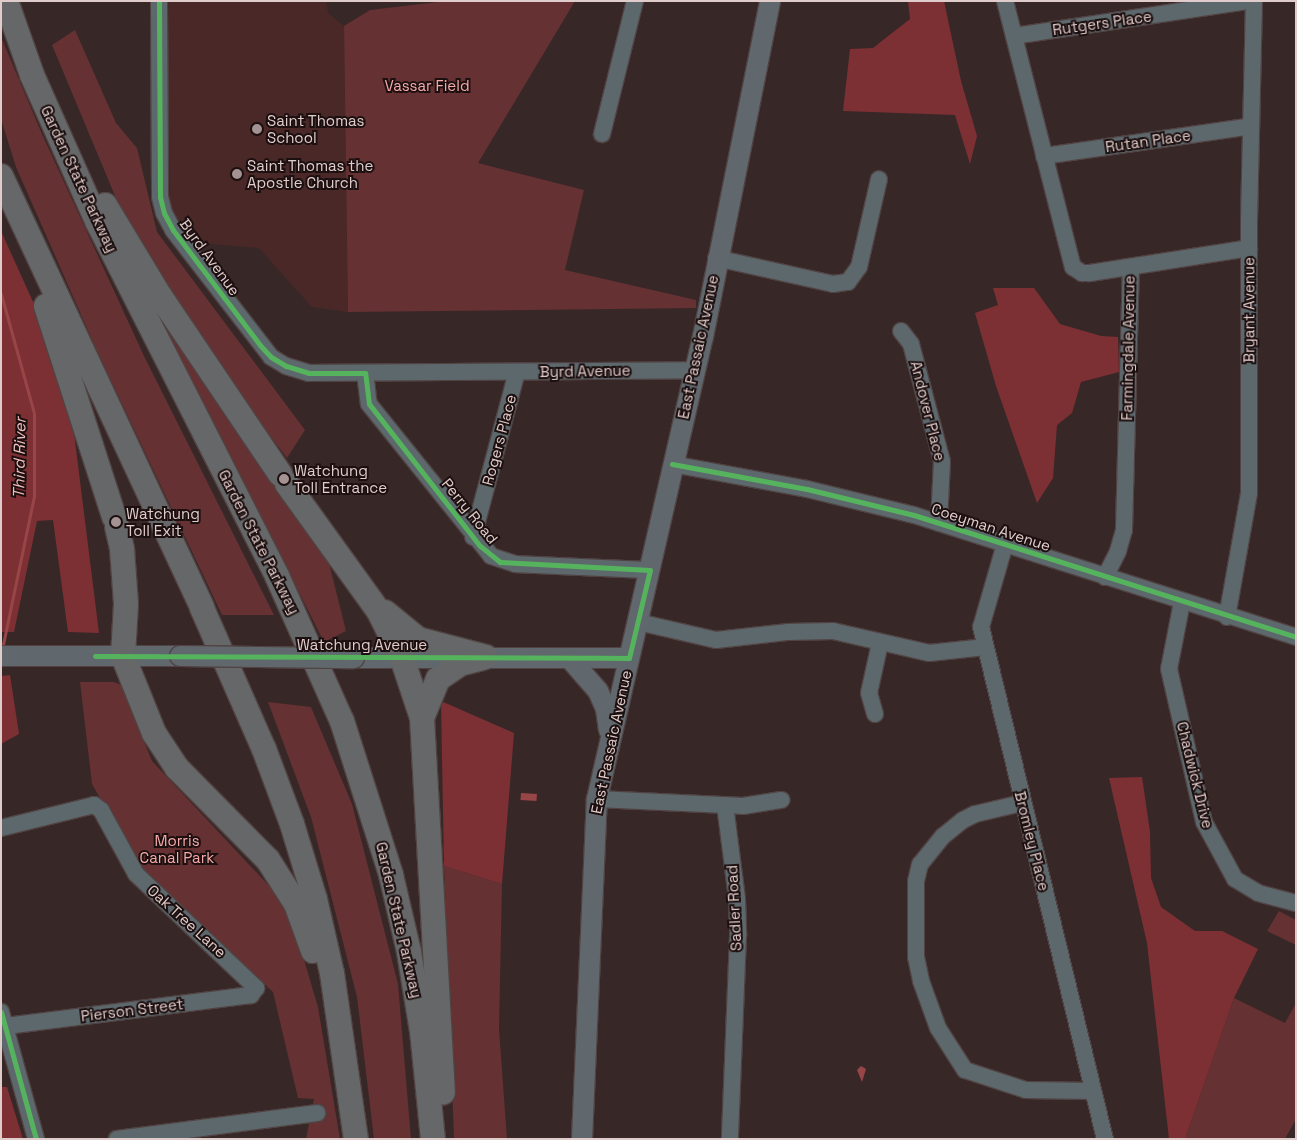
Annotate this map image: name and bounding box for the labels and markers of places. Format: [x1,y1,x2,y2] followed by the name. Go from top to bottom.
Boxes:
[267,111,365,146] place label: Saint Thomas School
[251,123,263,135] marker: Saint Thomas School
[247,156,374,191] place label: Saint Thomas the Apostle Church
[231,168,243,180] marker: Saint Thomas the Apostle Church
[294,461,387,496] place label: Watchung Toll Entrance
[278,473,290,485] marker: Watchung Toll Entrance
[126,504,200,539] place label: Watchung Toll Exit
[110,516,122,528] marker: Watchung Toll Exit

